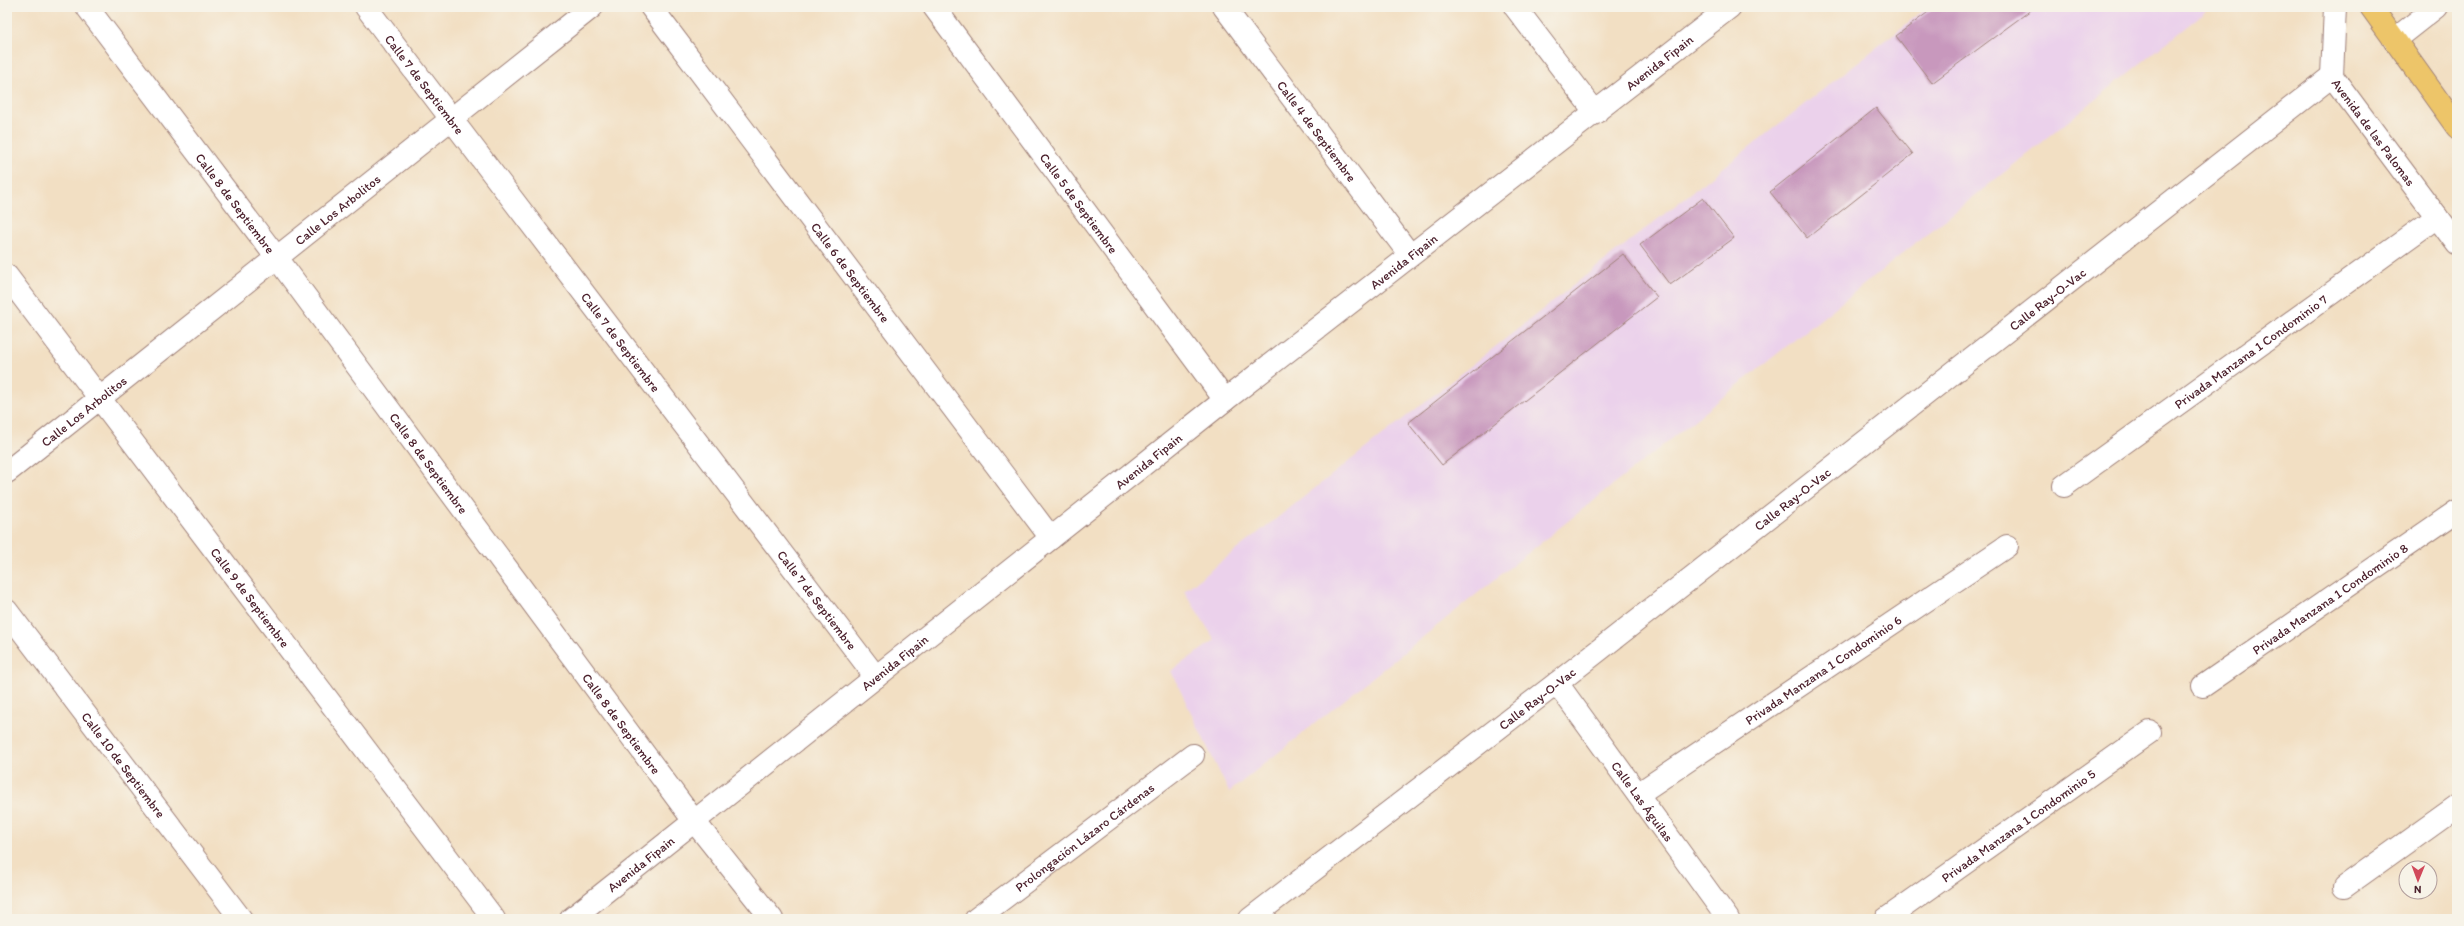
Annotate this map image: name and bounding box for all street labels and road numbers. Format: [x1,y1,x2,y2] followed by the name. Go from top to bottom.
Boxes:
[382,31,467,137] street label: Calle 7 de Septiembre
[1623,31,1696,93] street label: Avenida Fipain
[2329,76,2419,189] street label: Avenida de las Palomas
[1274,78,1360,184] street label: Calle 4 de Septiembre
[193,150,278,256] street label: Calle 8 de Septiembre
[1037,150,1121,256] street label: Calle 5 de Septiembre
[292,171,383,248] street label: Calle Los Arbolitos
[808,219,893,325] street label: Calle 6 de Septiembre
[1367,230,1440,292] street label: Avenida Fipain
[2006,264,2089,334] street label: Calle Ray-O-Vac
[578,289,664,395] street label: Calle 7 de Septiembre
[2171,291,2330,412] street label: Privada Manzana 1 Condominio 7
[38,372,130,450] street label: Calle Los Arbolitos
[387,410,471,516] street label: Calle 8 de Septiembre
[1112,430,1185,492] street label: Avenida Fipain
[1751,464,1833,533] street label: Calle Ray-O-Vac
[2249,540,2410,657] street label: Privada Manzana 1 Condominio 8
[208,544,293,650] street label: Calle 9 de Septiembre
[775,547,860,653] street label: Calle 7 de Septiembre
[1742,612,1904,727] street label: Privada Manzana 1 Condominio 6
[858,631,931,693] street label: Avenida Fipain
[1496,664,1578,733] street label: Calle Ray-O-Vac
[579,670,664,777] street label: Calle 8 de Septiembre
[79,709,169,820] street label: Calle 10 de Septiembre
[1609,758,1677,844] street label: Calle Las Águilas
[1938,766,2098,885] street label: Privada Manzana 1 Condominio 5
[1012,780,1157,894] street label: Prolongación Lázaro Cárdenas
[604,833,677,895] street label: Avenida Fipain

